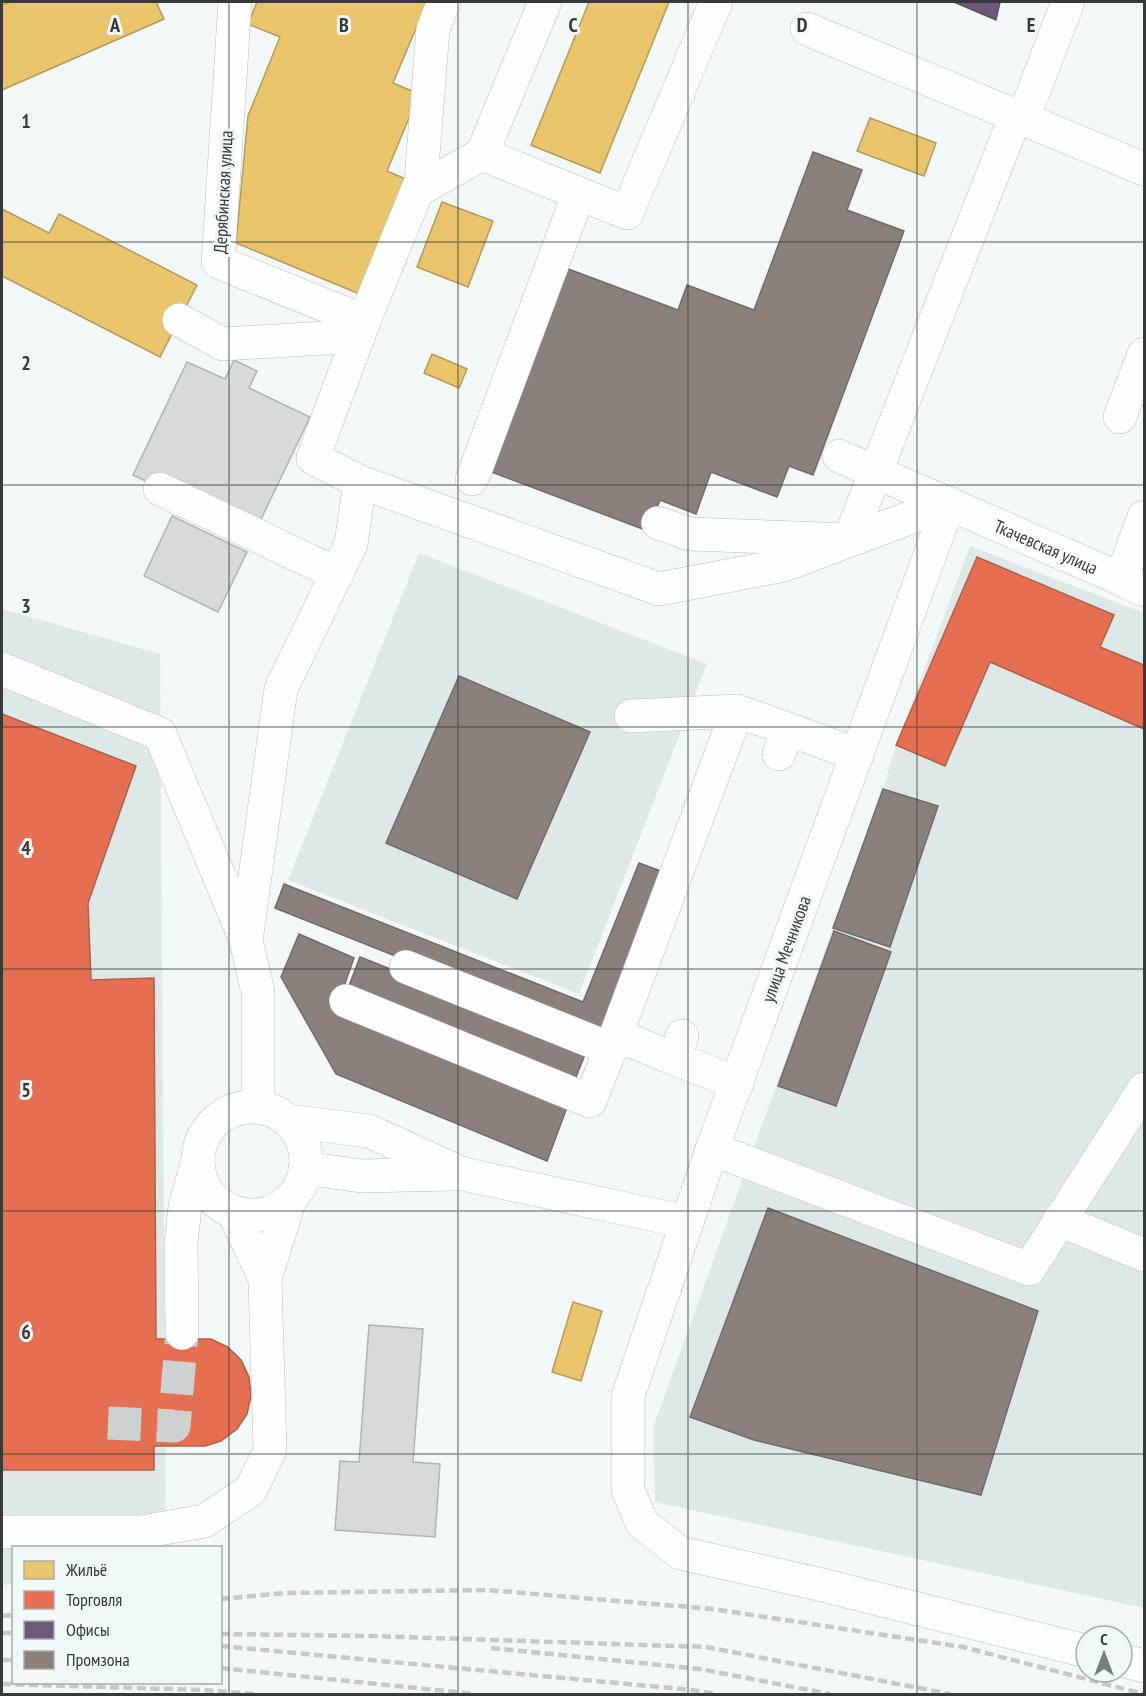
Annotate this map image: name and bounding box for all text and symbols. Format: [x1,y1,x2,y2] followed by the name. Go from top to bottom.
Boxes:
[109,12,121,38] text: A
[339,12,349,38] text: B
[568,12,578,38] text: C
[797,12,808,38] text: D
[1027,12,1035,38] text: E
[21,108,31,134] text: 1
[208,130,238,254] street label: Дерябинская улица
[21,350,31,376] text: 2
[991,514,1101,579] street label: Ткачевская улица
[21,593,31,619] text: 3
[21,835,31,861] text: 4
[756,893,816,1005] street label: улица Мечникова
[21,1077,31,1103] text: 5
[21,1319,31,1345] text: 6
[12,1546,222,1684] legend
[65,1558,107,1581] text: Жильё
[66,1588,122,1611] text: Торговля
[66,1618,110,1641] text: Офисы
[1074,1624,1134,1684] north arrow
[1100,1629,1108,1649] text: С
[66,1648,130,1671] text: Промзона

